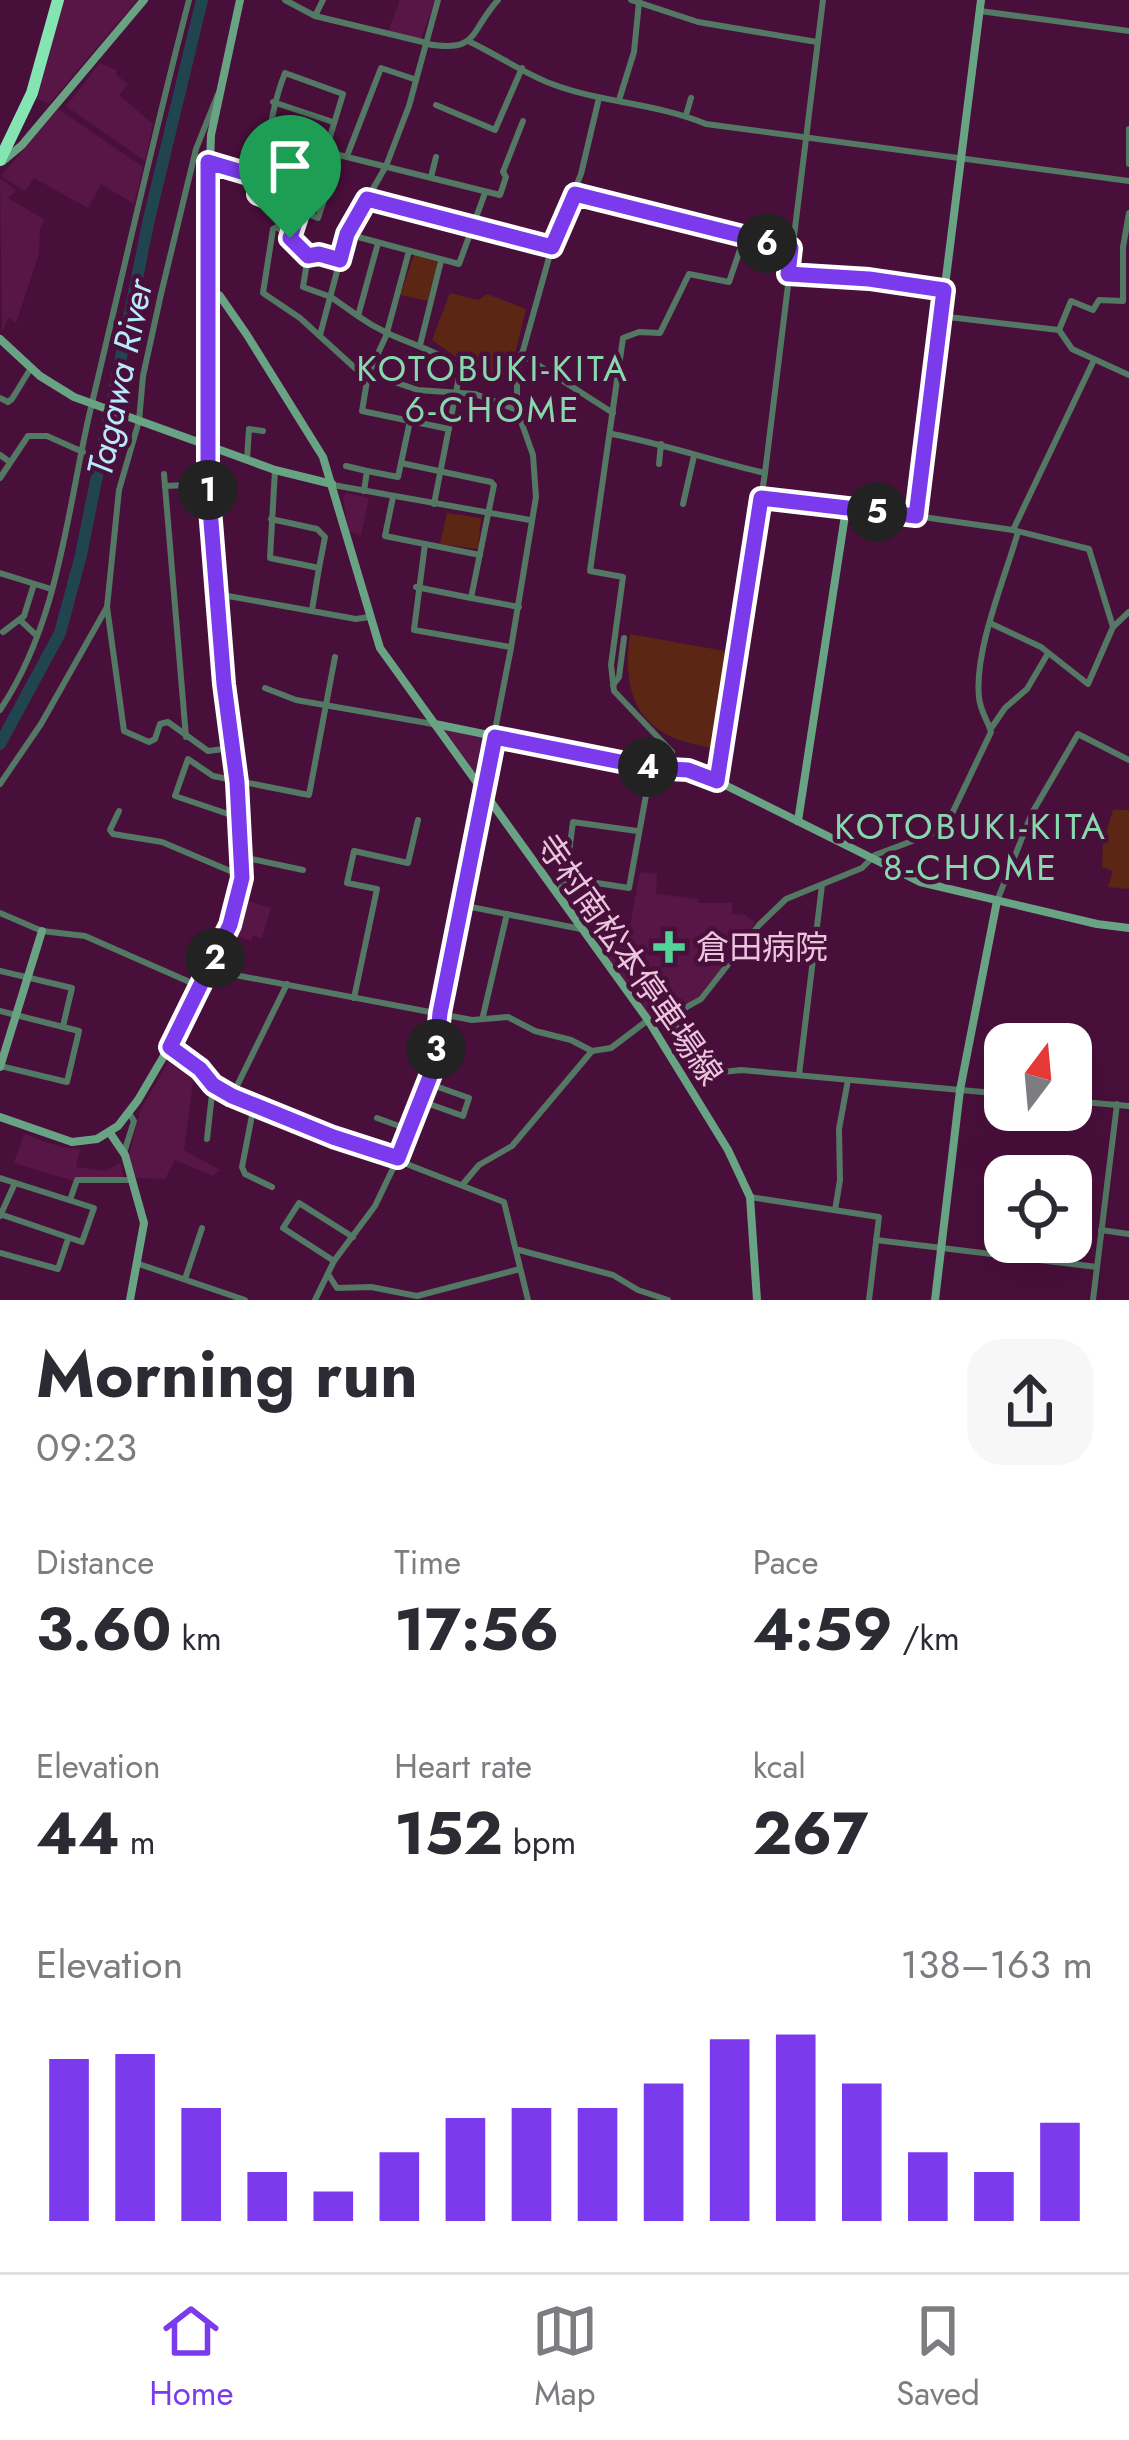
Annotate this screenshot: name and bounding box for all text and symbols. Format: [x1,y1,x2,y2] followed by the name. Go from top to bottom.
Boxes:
[239,115,341,238] pin
[257,133,323,199] icon: arrive
[737,213,797,273] pin: 6
[756,219,778,266] text: 6
[73,273,166,481] water label: Tagawa River
[356,342,630,435] district label: KOTOBUKI-KITA 6-CHOME
[178,460,238,520] pin: 1
[200,466,216,513] text: 1
[847,482,907,542] pin: 5
[866,488,888,535] text: 5
[618,737,678,797] pin: 4
[636,743,660,790] text: 4
[834,800,1108,893] district label: KOTOBUKI-KITA 8-CHOME
[525,824,734,1094] street label: 寺村南松本停車場線
[696,924,828,971] place label: 倉田病院
[185,928,245,988] pin: 2
[653,931,685,963] marker: 倉田病院
[204,934,226,981] text: 2
[406,1019,466,1079] pin: 3
[984,1023,1092,1131] north arrow
[984,1023,1092,1263] map controls
[426,1025,446,1072] text: 3
[984,1155,1092,1263] button: locate
[36,1326,418,1422] text: Morning run
[967,1339,1093,1465] button: share
[36,1419,137,1476] text: 09:23
[36,1539,154,1586] text: Distance
[394,1539,461,1586] text: Time
[753,1539,818,1586] text: Pace
[36,1586,172,1673] text: 3.60
[394,1586,559,1673] text: 17:56
[753,1586,893,1673] text: 4:59
[172,1615,222,1662] text: km
[893,1615,960,1662] text: /km
[36,1743,160,1790] text: Elevation
[394,1743,532,1790] text: Heart rate
[753,1743,806,1790] text: kcal
[36,1790,120,1877] text: 44
[394,1790,503,1877] text: 152
[753,1790,868,1877] text: 267
[120,1819,155,1866] text: m
[503,1819,576,1866] text: bpm
[36,1936,183,1993] text: Elevation
[901,1936,1093,1993] text: 138–163 m
[149,2298,234,2417] tab: Home
[532,2298,598,2417] tab: Map
[896,2298,980,2417] tab: Saved

